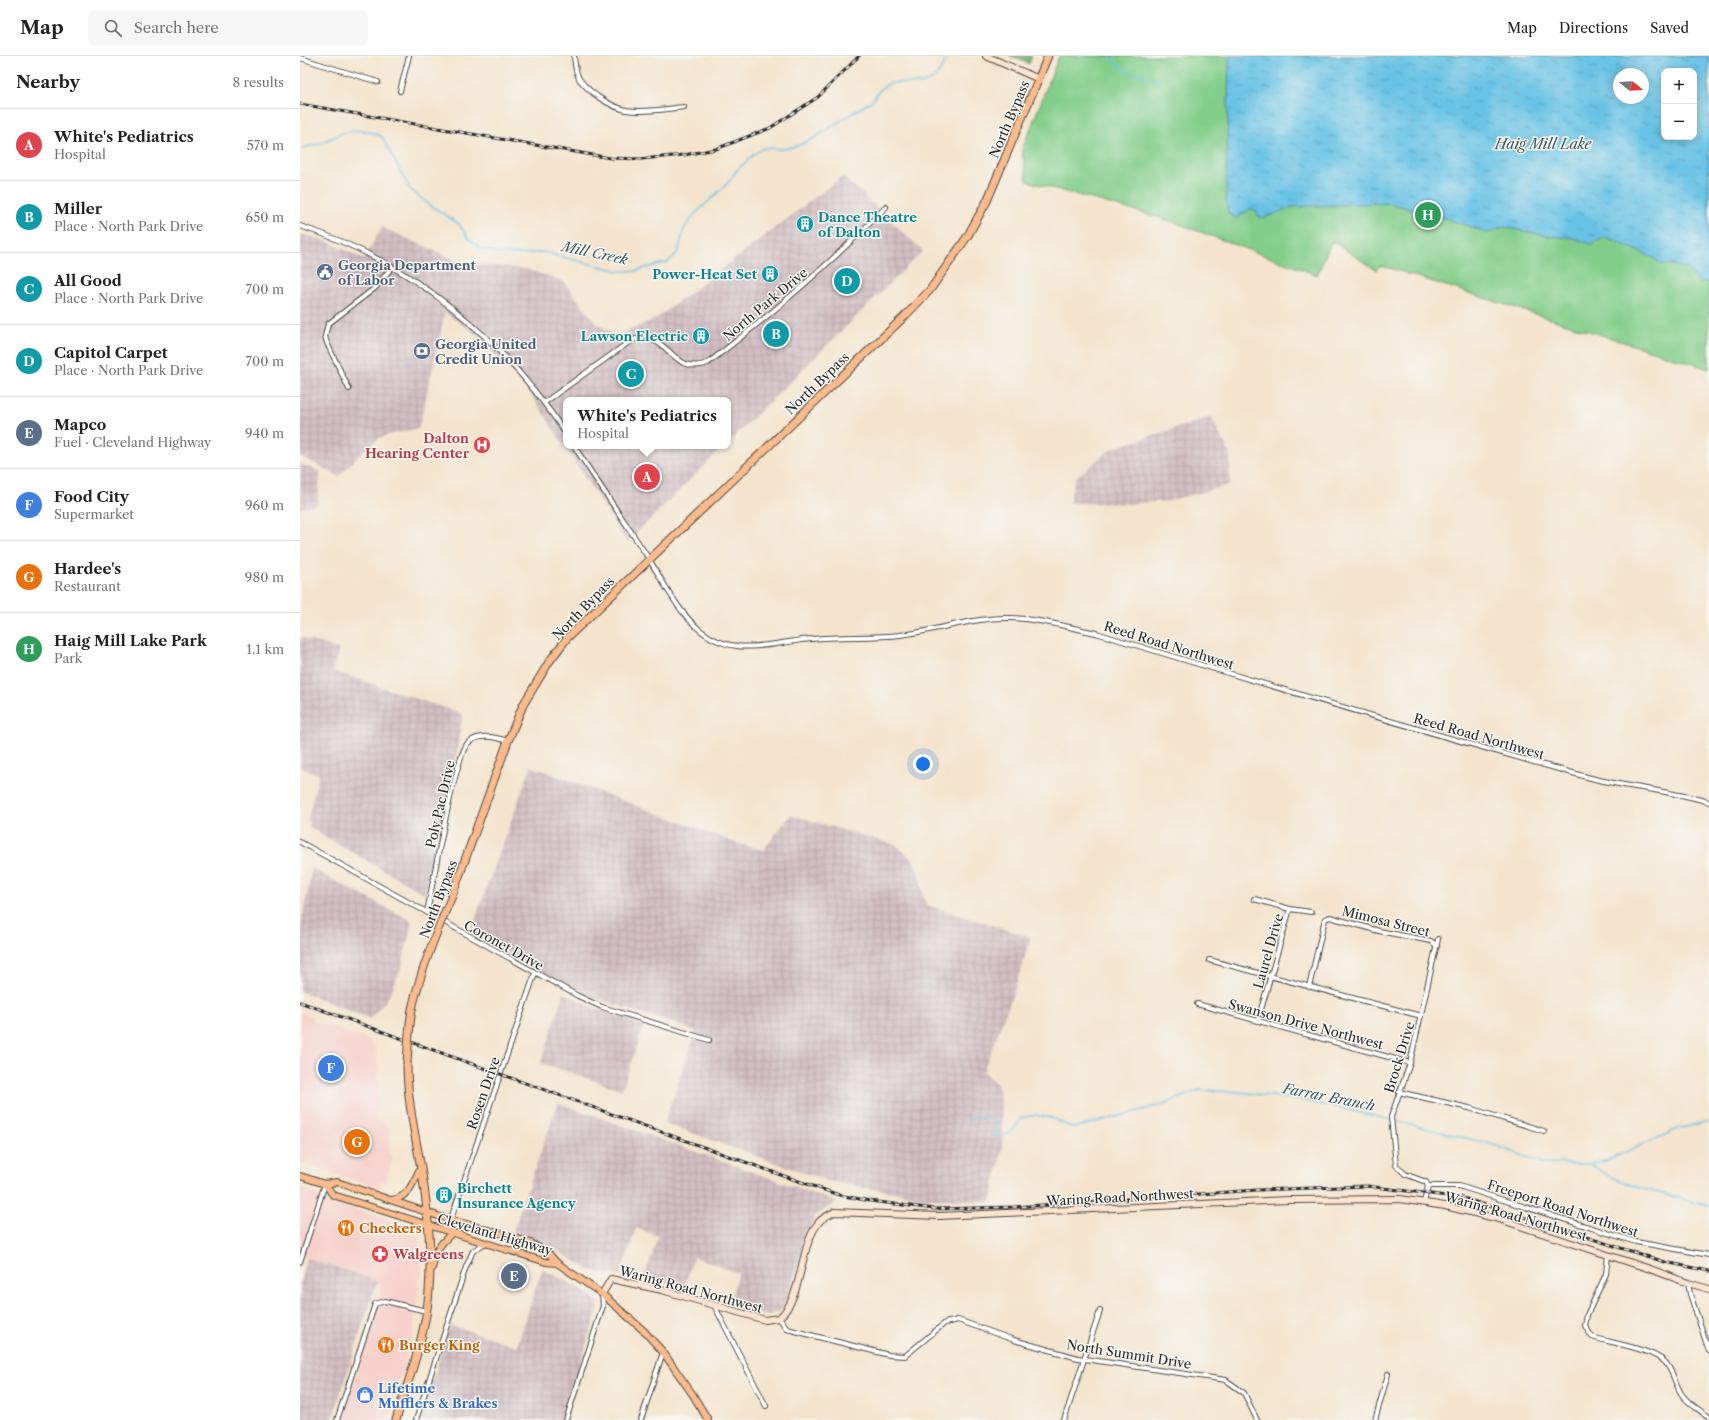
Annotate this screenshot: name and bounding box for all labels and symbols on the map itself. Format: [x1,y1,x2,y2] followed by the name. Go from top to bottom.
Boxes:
[1613,68,1649,104] north arrow
[986,78,1033,160] street label: North Bypass
[1494,135,1593,153] water label: Haig Mill Lake
[1415,200,1441,230] pin: H
[818,209,917,240] place label: Dance Theatre of Dalton
[795,214,815,234] building icon: Dance Theatre of Dalton
[558,237,630,269] water label: Mill Creek
[338,257,477,288] place label: Georgia Department of Labor
[315,262,335,282] public building icon: Georgia Department of Labor
[720,264,810,344] street label: North Park Drive
[760,264,780,284] building icon: Power-Heat Set
[652,266,758,282] place label: Power-Heat Set
[834,266,860,296] pin: D
[763,319,789,349] pin: B
[691,326,711,346] building icon: Lawson Electric
[581,328,688,344] place label: Lawson Electric
[435,336,537,367] place label: Georgia United Credit Union
[412,341,432,361] bank icon: Georgia United Credit Union
[782,348,852,417] street label: North Bypass
[618,359,644,389] pin: C
[365,430,470,461] place label: Dalton Hearing Center
[472,435,492,455] hospital icon: Dalton Hearing Center
[634,462,660,492] pin: A
[549,573,618,643] street label: North Bypass
[1102,618,1236,673] street label: Reed Road Northwest
[1412,710,1547,762] street label: Reed Road Northwest
[913,754,933,774] your location
[422,759,458,849] street label: Poly Pac Drive
[416,857,460,940] street label: North Bypass
[1340,902,1432,940] street label: Mimosa Street
[1250,912,1286,990] street label: Laurel Drive
[461,917,547,973] street label: Coronet Drive
[1227,996,1386,1052] street label: Swanson Drive Northwest
[1381,1019,1417,1095] street label: Brock Drive
[318,1053,344,1083] pin: F
[463,1055,503,1131] street label: Rosen Drive
[1280,1079,1377,1115] water label: Farrar Branch
[344,1127,370,1157] pin: G
[1486,1176,1641,1240] street label: Freeport Road Northwest
[457,1180,577,1211] place label: Birchett Insurance Agency
[434,1185,454,1205] building icon: Birchett Insurance Agency
[1045,1185,1194,1209] street label: Waring Road Northwest
[1442,1188,1590,1244] street label: Waring Road Northwest
[436,1210,555,1258] street label: Cleveland Highway
[336,1218,356,1238] restaurant icon: Checkers
[359,1220,422,1236] place label: Checkers
[370,1244,390,1264] pharmacy icon: Walgreens
[392,1246,464,1262] place label: Walgreens
[501,1261,527,1291] pin: E
[617,1262,765,1316] street label: Waring Road Northwest
[376,1335,396,1355] restaurant icon: Burger King
[1066,1336,1192,1372] street label: North Summit Drive
[399,1337,480,1353] place label: Burger King
[378,1380,497,1411] place label: Lifetime Mufflers & Brakes
[355,1385,375,1405] shop icon: Lifetime Mufflers & Brakes

